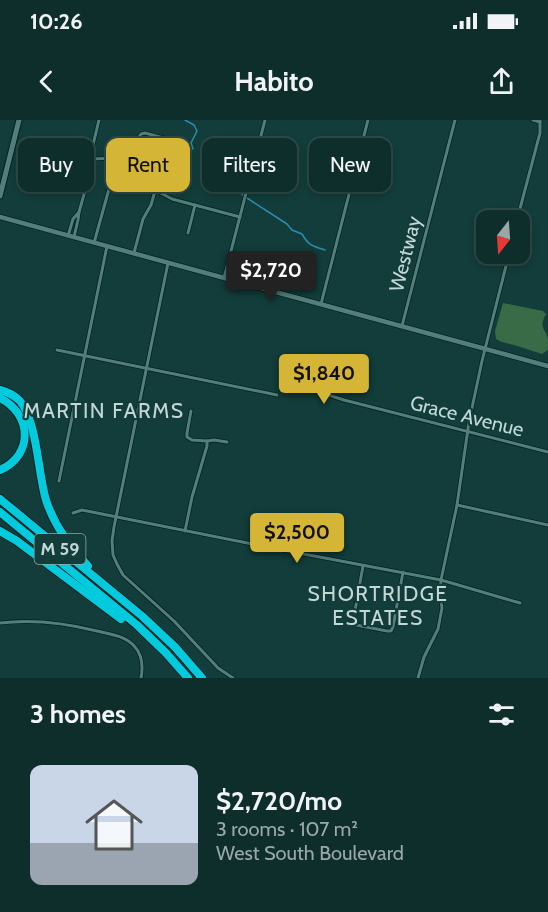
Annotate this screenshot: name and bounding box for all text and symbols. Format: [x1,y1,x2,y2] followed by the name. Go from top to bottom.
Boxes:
[30,8,83,35] text: 10:26
[30,65,63,98] icon: back
[234,65,314,98] text: Habito
[485,65,518,98] icon: share
[18,138,94,192] chip: Buy
[106,138,190,192] chip: Rent
[202,138,297,192] chip: Filters
[309,138,391,192] chip: New
[476,210,530,264] north arrow
[476,210,530,264] map controls
[384,214,426,294] street label: Westway
[222,251,320,302] pin: $2,720
[240,258,302,282] text: $2,720
[275,354,373,405] pin: $1,840
[293,361,355,385] text: $1,840
[408,390,526,442] street label: Grace Avenue
[23,398,185,423] district label: MARTIN FARMS
[248,513,346,564] pin: $2,500
[264,520,330,544] text: $2,500
[34,534,86,564] road number: M 59
[308,581,448,630] district label: SHORTRIDGE ESTATES
[30,698,126,730] text: 3 homes
[485,698,518,731] icon: filters
[216,785,342,817] text: $2,720/mo
[78,789,150,861] icon: home
[216,817,358,841] text: 3 rooms · 107 m²
[216,841,404,865] text: West South Boulevard

